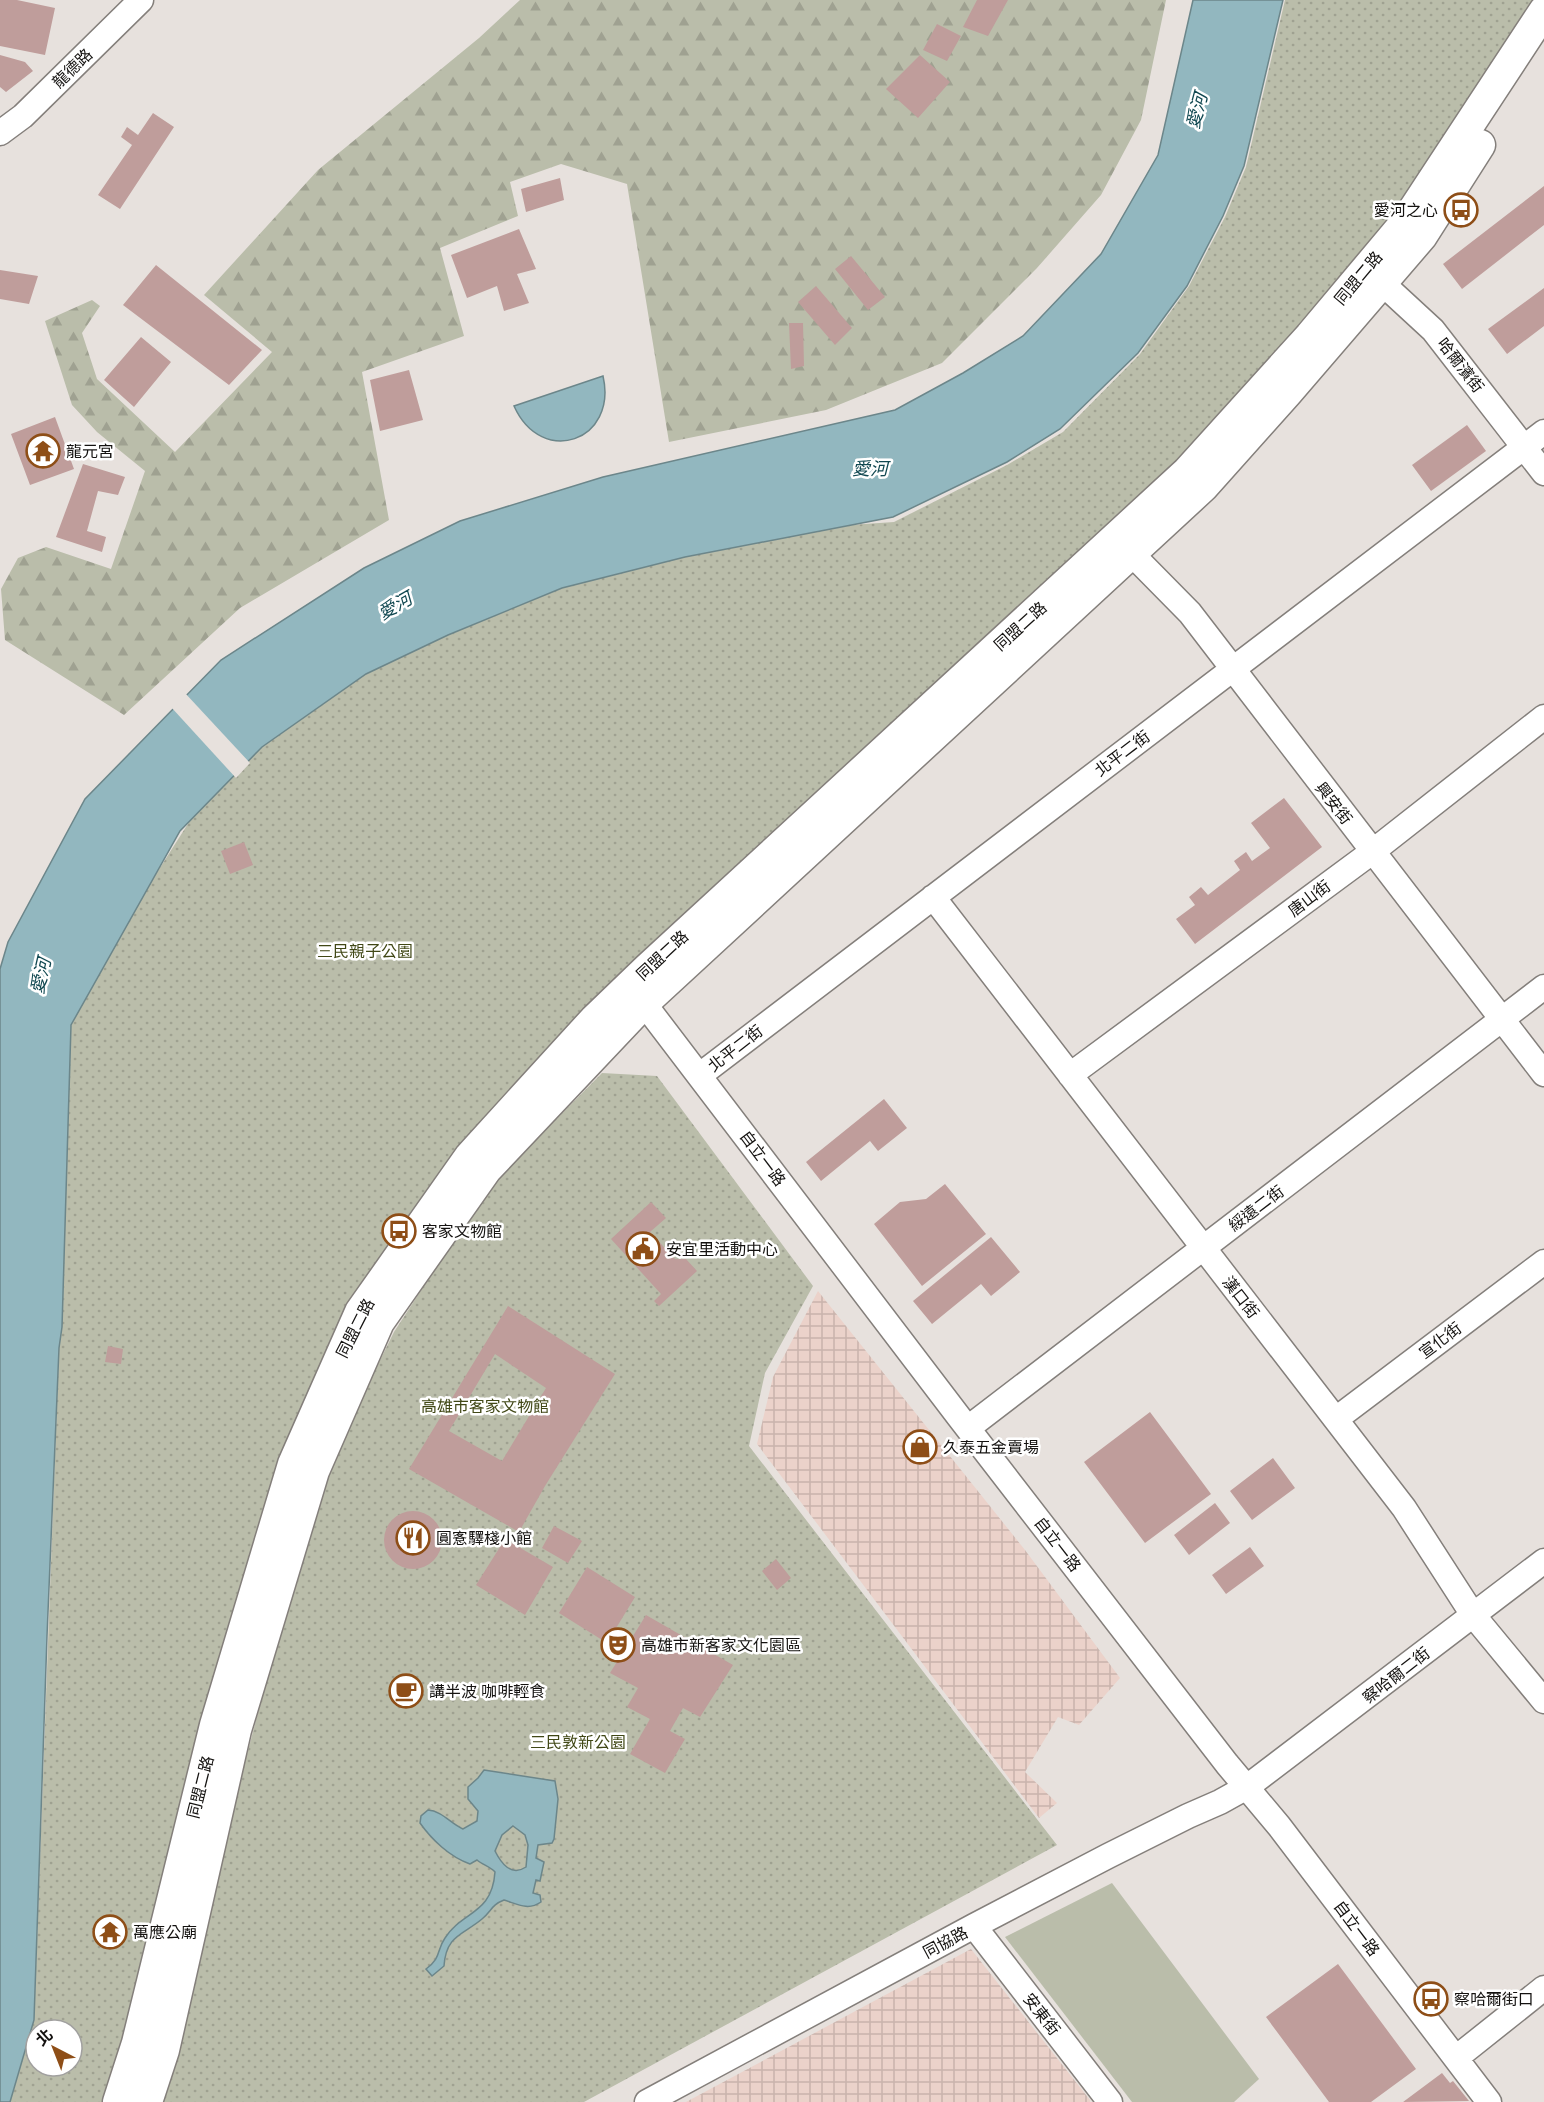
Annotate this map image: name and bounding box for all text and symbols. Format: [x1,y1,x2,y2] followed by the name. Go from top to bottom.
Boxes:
[48,44,96,92] street label: 龍德路
[1181,88,1213,131] water label: 愛河
[1443,192,1479,228] bus stop icon: 愛河之心
[1374,200,1438,220] place label: 愛河之心
[1330,247,1386,309] street label: 同盟二路
[1433,334,1489,396] street label: 哈爾濱街
[25,433,61,469] temple icon: 龍元宮
[66,441,114,461] place label: 龍元宮
[852,457,891,480] water label: 愛河
[373,585,419,625] water label: 愛河
[990,597,1050,655] street label: 同盟二路
[1090,726,1154,780] street label: 北平二街
[1311,778,1357,828] street label: 興安街
[1284,876,1334,920] street label: 唐山街
[632,926,692,984] street label: 同盟二路
[317,941,413,961] park label: 三民親子公園
[25,953,56,996] water label: 愛河
[704,1020,766,1076] street label: 北平二街
[736,1126,790,1190] street label: 自立一路
[1224,1181,1288,1235] street label: 綏遠二街
[381,1213,417,1249] bus stop icon: 客家文物館
[422,1221,502,1241] place label: 客家文物館
[625,1231,661,1267] public building icon: 安宜里活動中心
[666,1239,778,1259] place label: 安宜里活動中心
[1218,1272,1264,1322] street label: 漢口街
[332,1295,378,1361] street label: 同盟二路
[1415,1318,1465,1362] street label: 宣化街
[421,1396,549,1416] park label: 高雄市客家文物館
[902,1429,938,1465] shop icon: 久泰五金賣場
[943,1437,1039,1457] place label: 久泰五金賣場
[1030,1513,1086,1575] street label: 自立一路
[395,1520,431,1556] restaurant icon: 圓愙驛棧小館
[436,1528,532,1548] place label: 圓愙驛棧小館
[600,1627,636,1663] theatre icon: 高雄市新客家文化園區
[641,1635,801,1655] place label: 高雄市新客家文化園區
[1358,1642,1434,1708] street label: 察哈爾二街
[388,1673,424,1709] cafe icon: 講半波 咖啡輕食
[429,1681,545,1701] place label: 講半波 咖啡輕食
[530,1732,626,1752] park label: 三民敦新公園
[183,1754,217,1820] street label: 同盟二路
[1330,1896,1384,1960] street label: 自立一路
[92,1914,128,1950] temple icon: 萬應公廟
[133,1922,197,1942] place label: 萬應公廟
[919,1922,971,1962] street label: 同協路
[1413,1981,1449,2017] bus stop icon: 察哈爾街口
[1019,1989,1065,2039] street label: 安東街
[1454,1989,1534,2009] place label: 察哈爾街口
[24,2018,84,2078] north arrow
[31,2024,57,2050] text: 北

